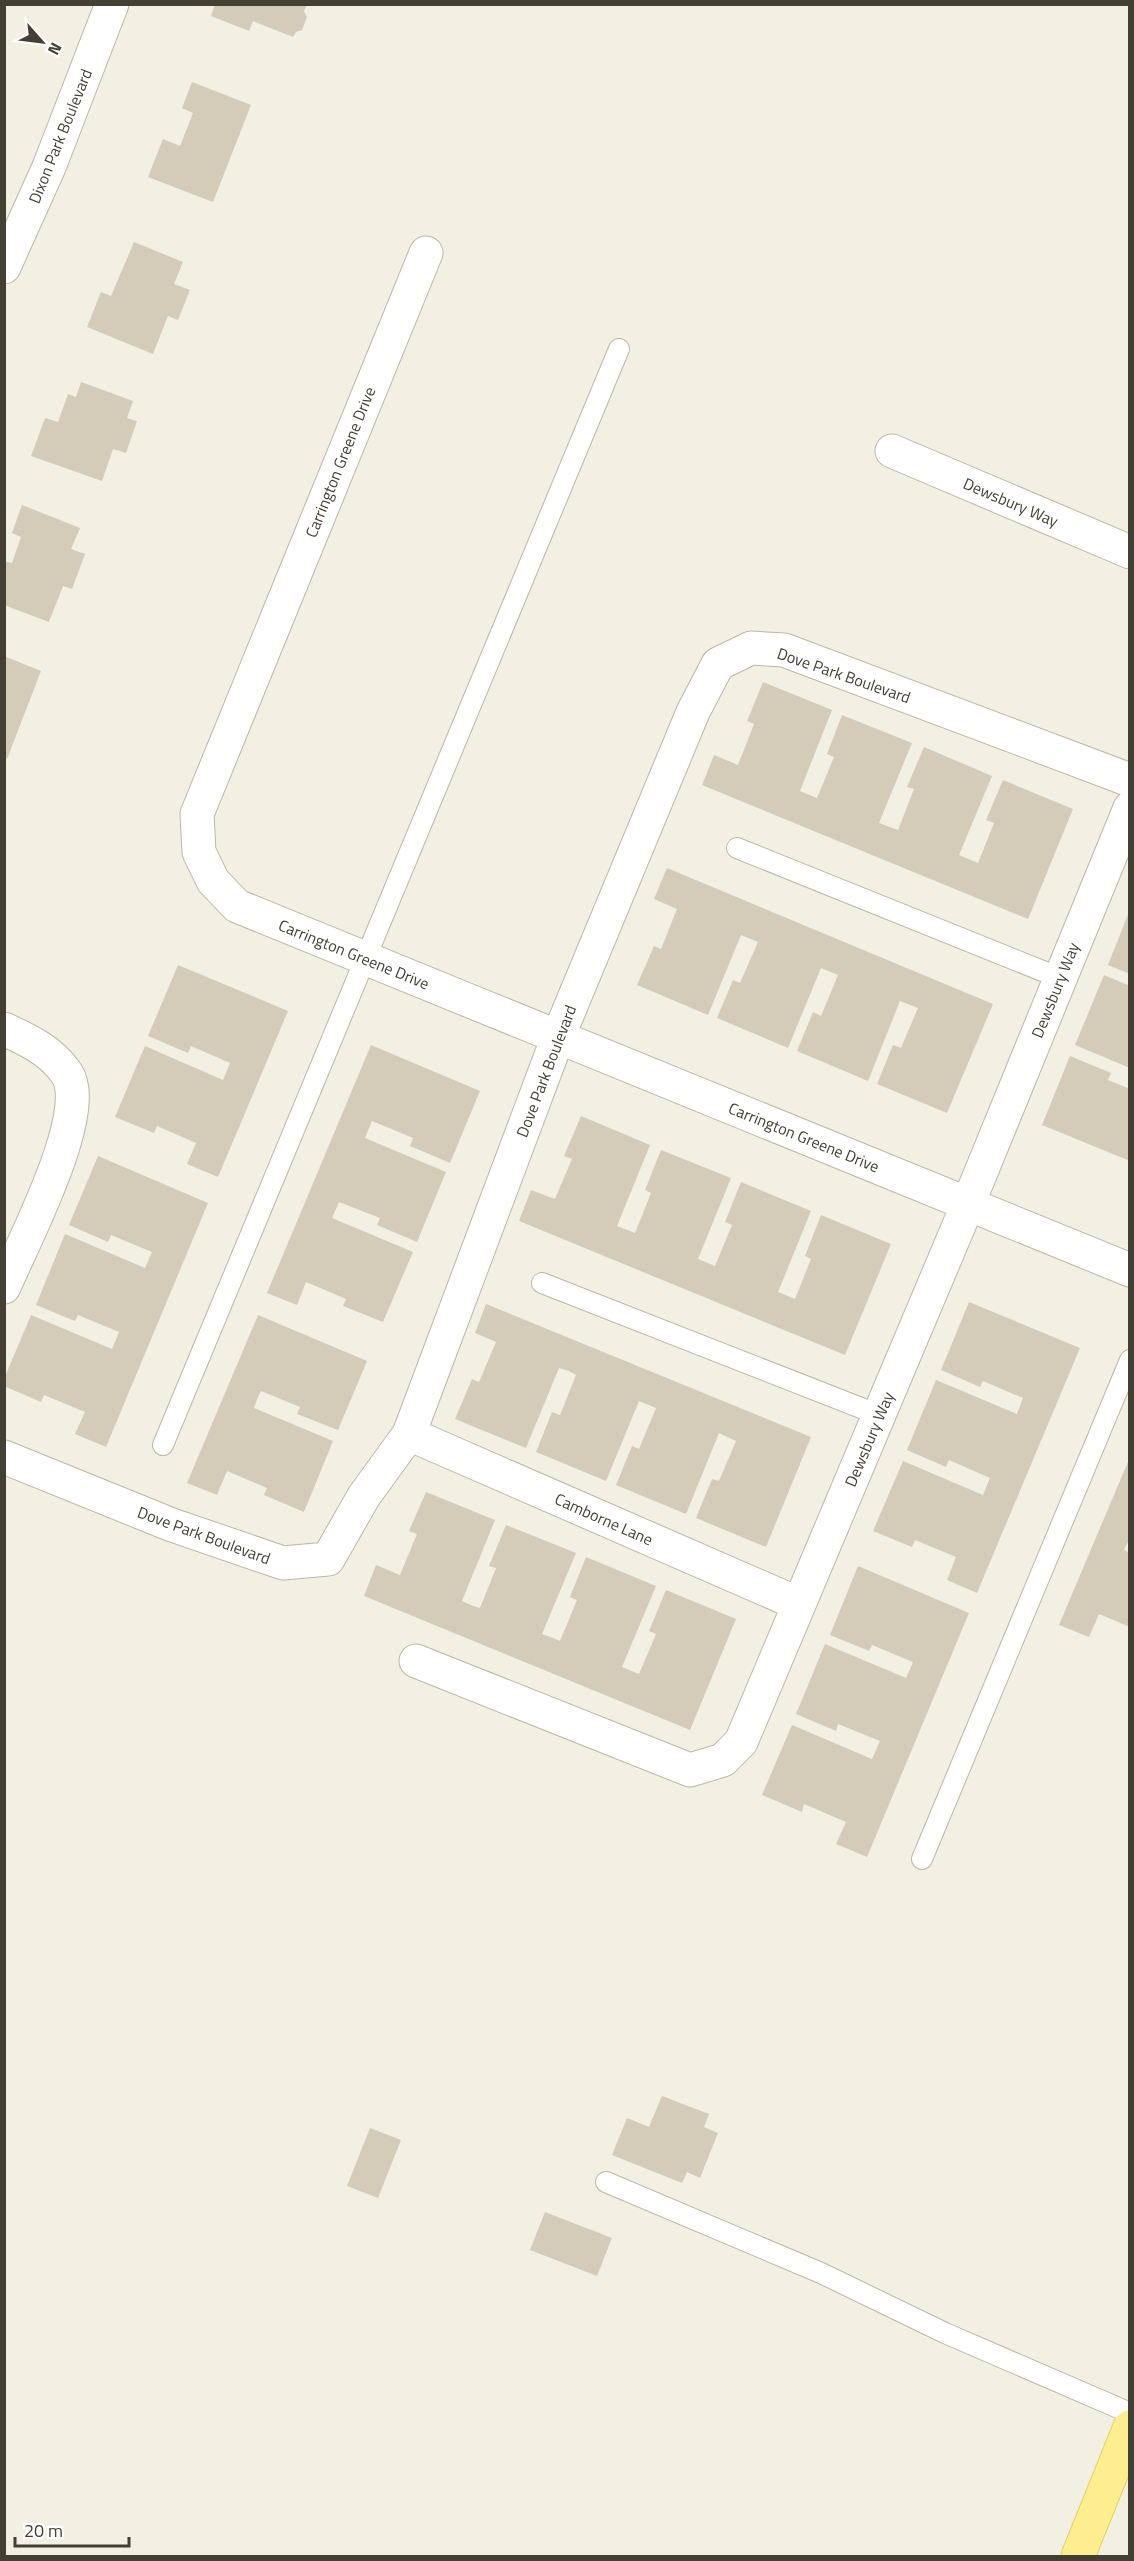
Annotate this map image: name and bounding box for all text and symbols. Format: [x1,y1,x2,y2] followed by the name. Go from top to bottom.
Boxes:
[12,12,72,72] north arrow
[42,39,68,60] text: N
[22,65,98,207] street label: Dixon Park Boulevard
[299,383,381,541] street label: Carrington Greene Drive
[960,471,1063,533] street label: Dewsbury Way
[774,641,914,709] street label: Dove Park Boulevard
[275,913,433,995] street label: Carrington Greene Drive
[1025,938,1085,1041] street label: Dewsbury Way
[510,1001,582,1141] street label: Dove Park Boulevard
[725,1096,883,1178] street label: Carrington Greene Drive
[838,1387,900,1490] street label: Dewsbury Way
[551,1487,657,1551] street label: Camborne Lane
[134,1500,274,1570] street label: Dove Park Boulevard
[15,2510,129,2548] scale bar
[24,2517,63,2544] text: 20 m

